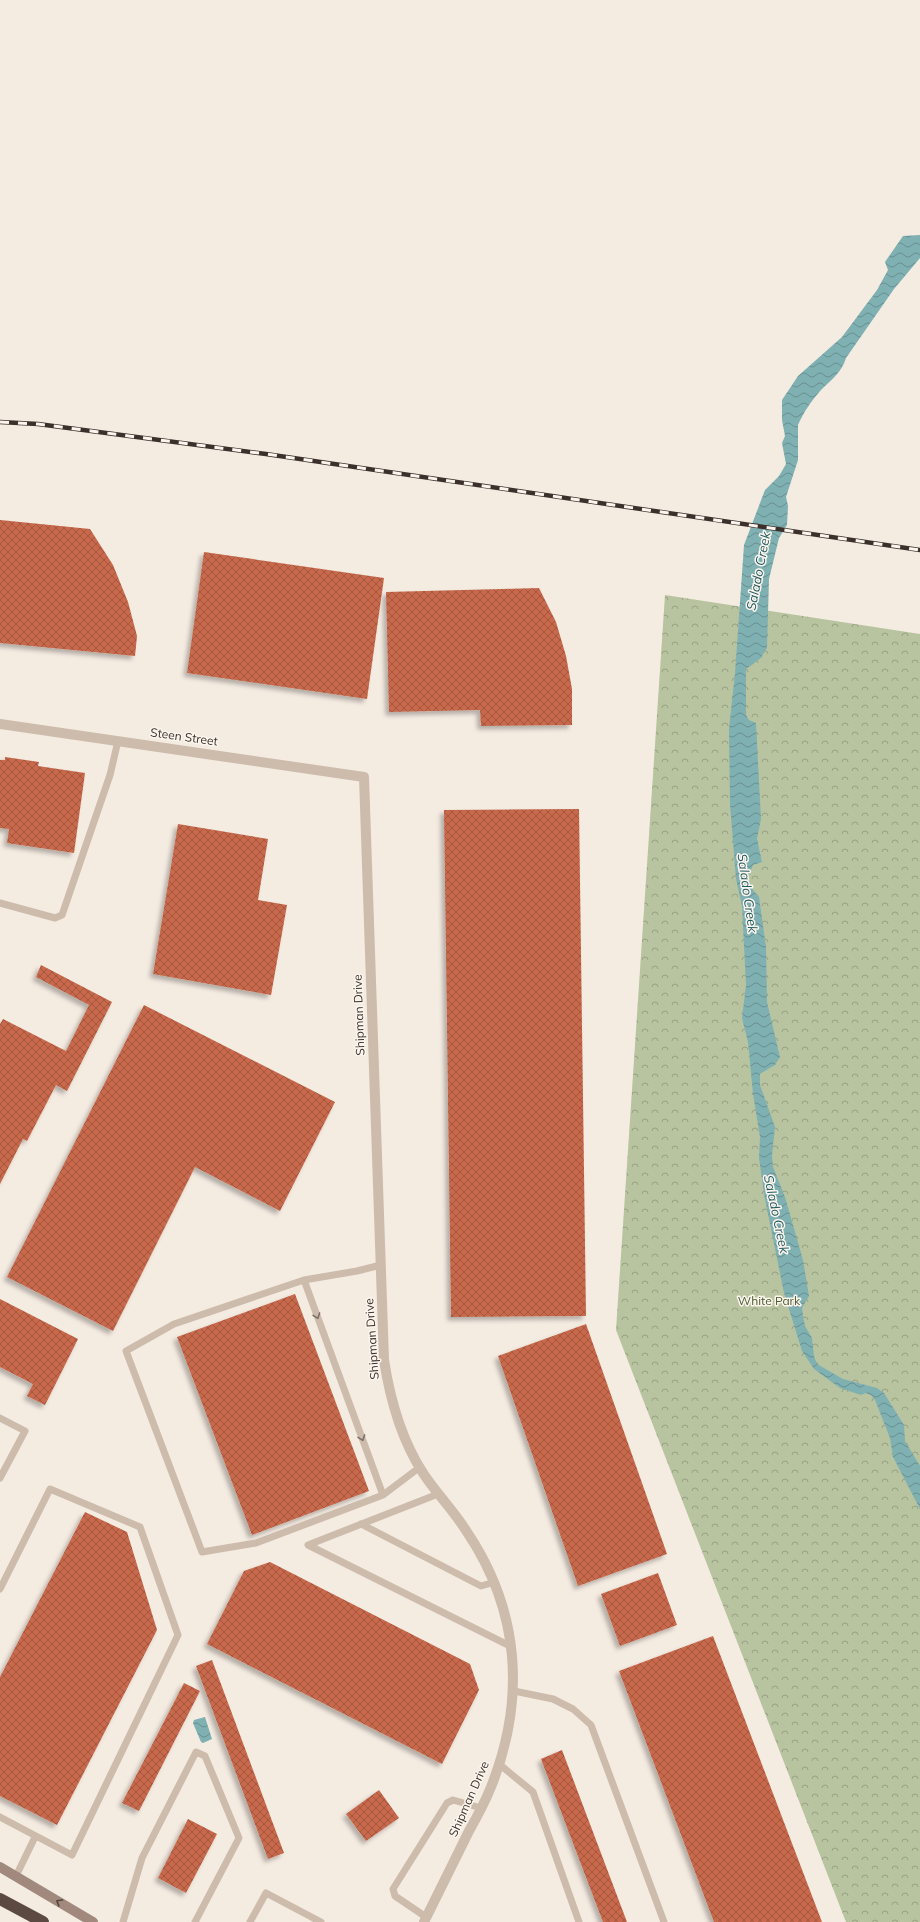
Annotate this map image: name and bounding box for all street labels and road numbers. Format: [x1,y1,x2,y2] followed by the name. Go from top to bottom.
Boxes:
[149,724,219,749] street label: Steen Street
[350,974,367,1056] street label: Shipman Drive
[361,1298,382,1380] street label: Shipman Drive
[445,1759,492,1839] street label: Shipman Drive

